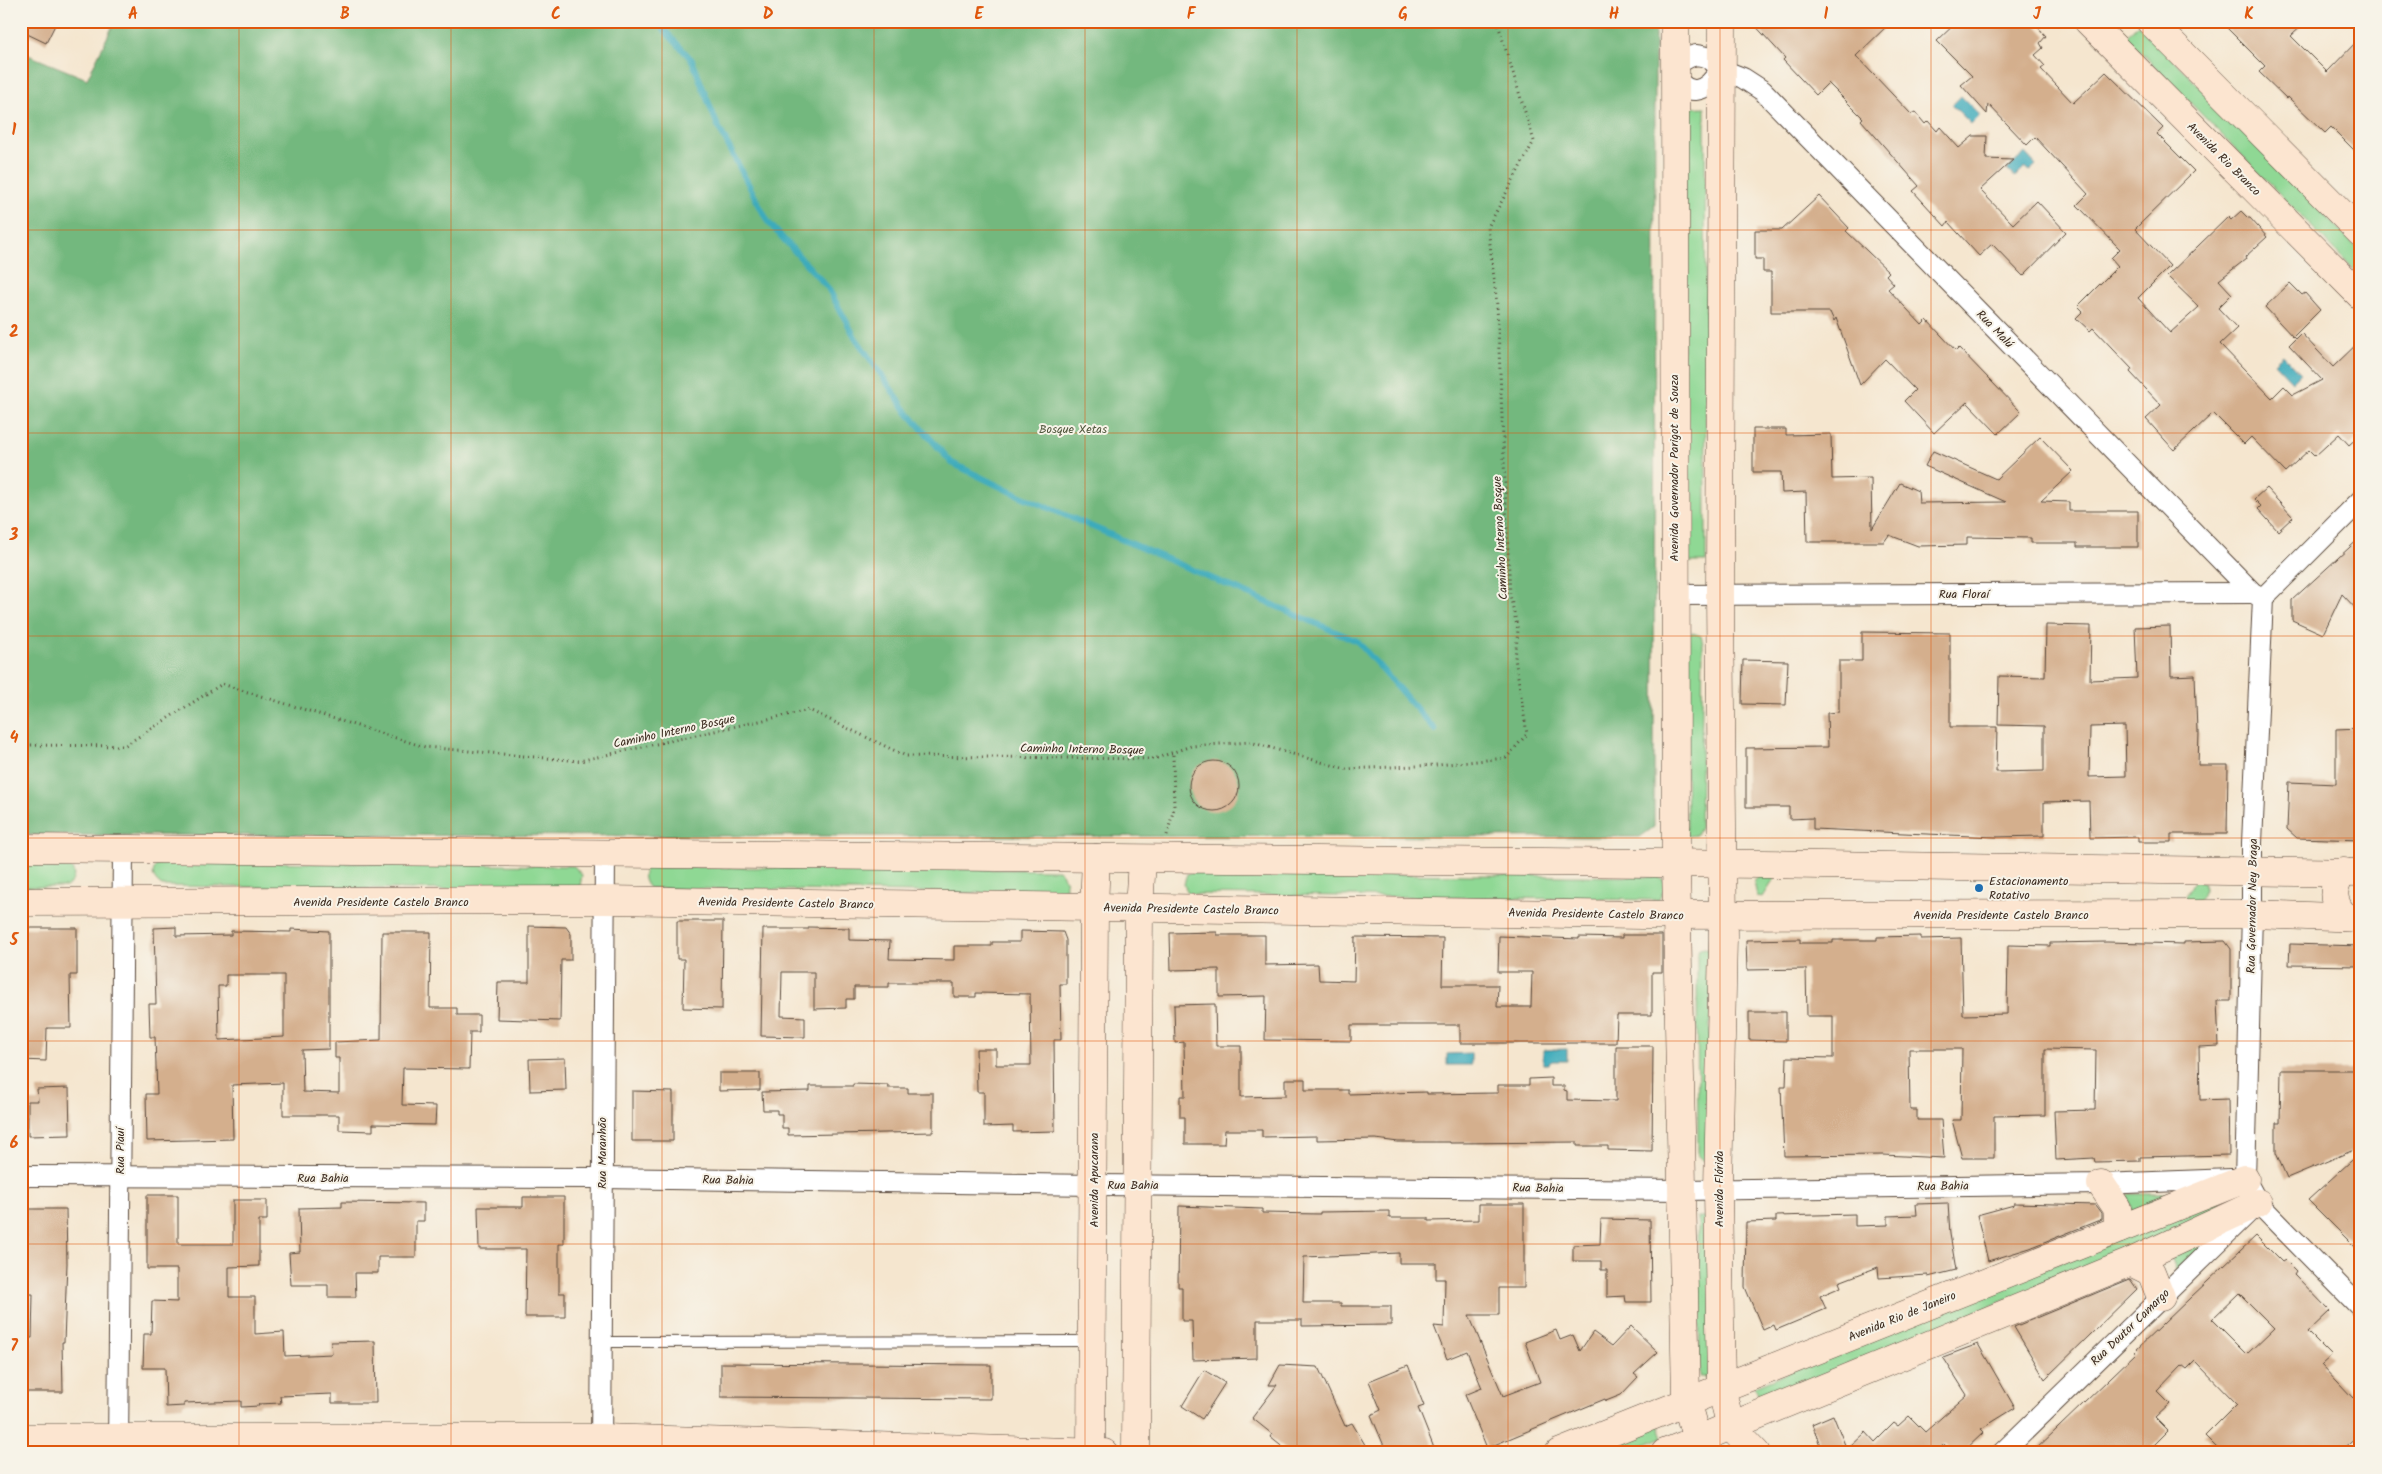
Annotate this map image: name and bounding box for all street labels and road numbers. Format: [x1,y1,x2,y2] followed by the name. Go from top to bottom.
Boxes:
[2182,118,2265,201] street label: Avenida Rio Branco
[1971,306,2018,353] street label: Rua Malú
[1665,374,1684,562] street label: Avenida Governador Parigot de Souza
[1488,475,1513,600] street label: Caminho Interno Bosque
[1939,585,1991,604] street label: Rua Floraí
[611,709,737,754] street label: Caminho Interno Bosque
[1020,739,1145,760] street label: Caminho Interno Bosque
[2242,838,2263,974] street label: Rua Governador Ney Braga
[698,892,874,915] street label: Avenida Presidente Castelo Branco
[293,893,469,912] street label: Avenida Presidente Castelo Branco
[1103,898,1279,921] street label: Avenida Presidente Castelo Branco
[1508,903,1684,926] street label: Avenida Presidente Castelo Branco
[1913,906,2089,925] street label: Avenida Presidente Castelo Branco
[593,1117,612,1189] street label: Rua Maranhão
[111,1125,130,1174] street label: Rua Piauí
[1085,1132,1104,1227] street label: Avenida Apucarana
[1710,1150,1729,1227] street label: Avenida Flórida
[297,1169,349,1188] street label: Rua Bahia
[702,1171,754,1190] street label: Rua Bahia
[1107,1176,1159,1195] street label: Rua Bahia
[1917,1177,1969,1196] street label: Rua Bahia
[1512,1179,1564,1198] street label: Rua Bahia
[2086,1284,2174,1370] street label: Rua Doutor Camargo
[1845,1286,1959,1347] street label: Avenida Rio de Janeiro

